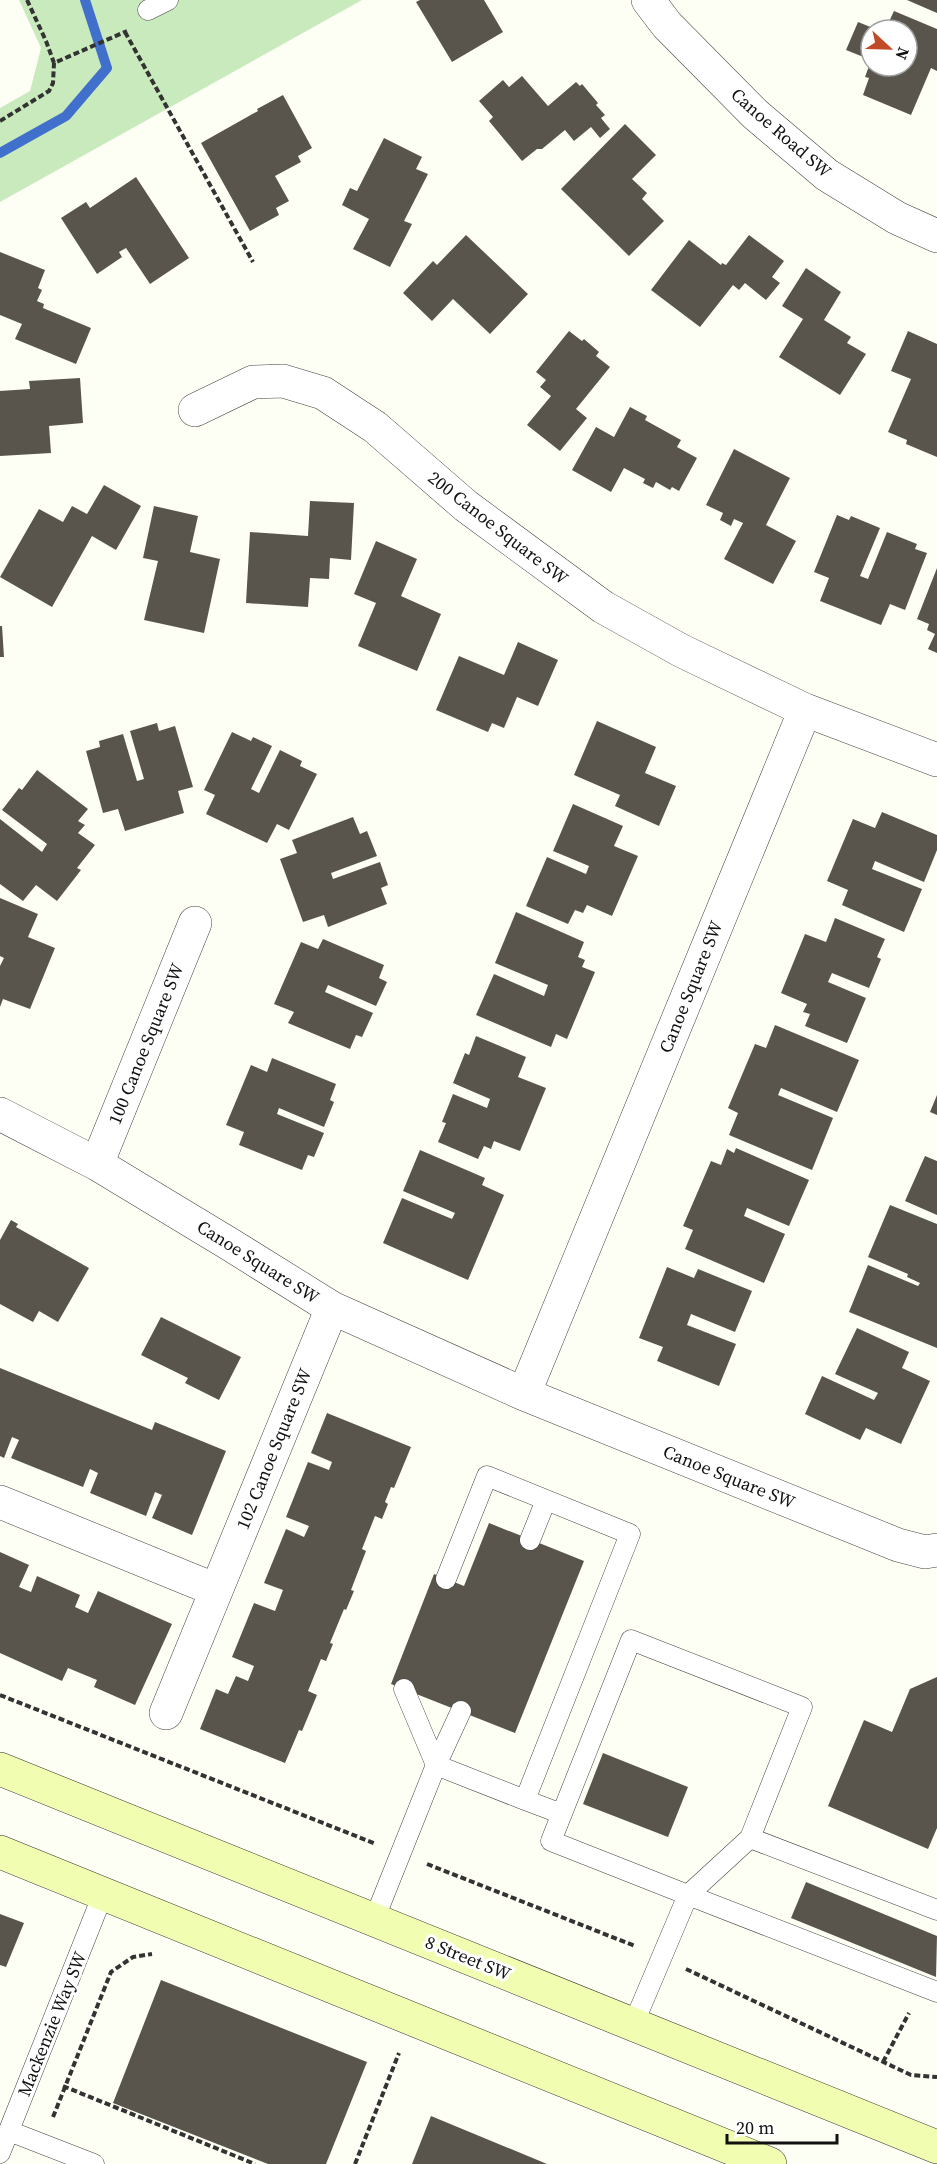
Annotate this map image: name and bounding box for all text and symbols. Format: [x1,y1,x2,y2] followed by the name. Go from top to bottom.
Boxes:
[859,18,919,78] north arrow
[890,44,915,63] text: N
[726,82,837,184] street label: Canoe Road SW
[423,465,574,591] street label: 200 Canoe Square SW
[653,917,729,1056] street label: Canoe Square SW
[102,959,189,1128] street label: 100 Canoe Square SW
[192,1214,325,1310] street label: Canoe Square SW
[230,1364,317,1533] street label: 102 Canoe Square SW
[660,1439,799,1515] street label: Canoe Square SW
[422,1929,515,1986] street label: 8 Street SW
[11,1947,92,2100] street label: Mackenzie Way SW
[727,2107,836,2145] scale bar
[736,2115,774,2140] text: 20 m

